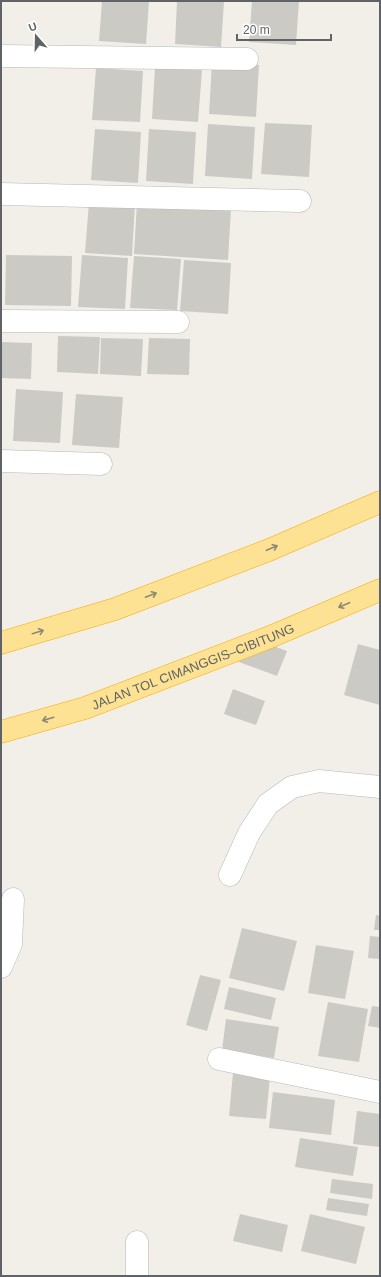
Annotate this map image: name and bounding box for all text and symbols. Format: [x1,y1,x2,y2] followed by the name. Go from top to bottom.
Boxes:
[16,16,56,56] north arrow
[237,16,331,42] scale bar
[27,20,38,34] text: U
[243,23,270,37] text: 20 m
[266,544,278,551] one-way arrow
[145,590,157,598] one-way arrow
[339,602,351,609] one-way arrow
[90,621,297,713] street label: JALAN TOL CIMANGGIS–CIBITUNG
[32,628,45,635] one-way arrow
[42,716,55,723] one-way arrow

